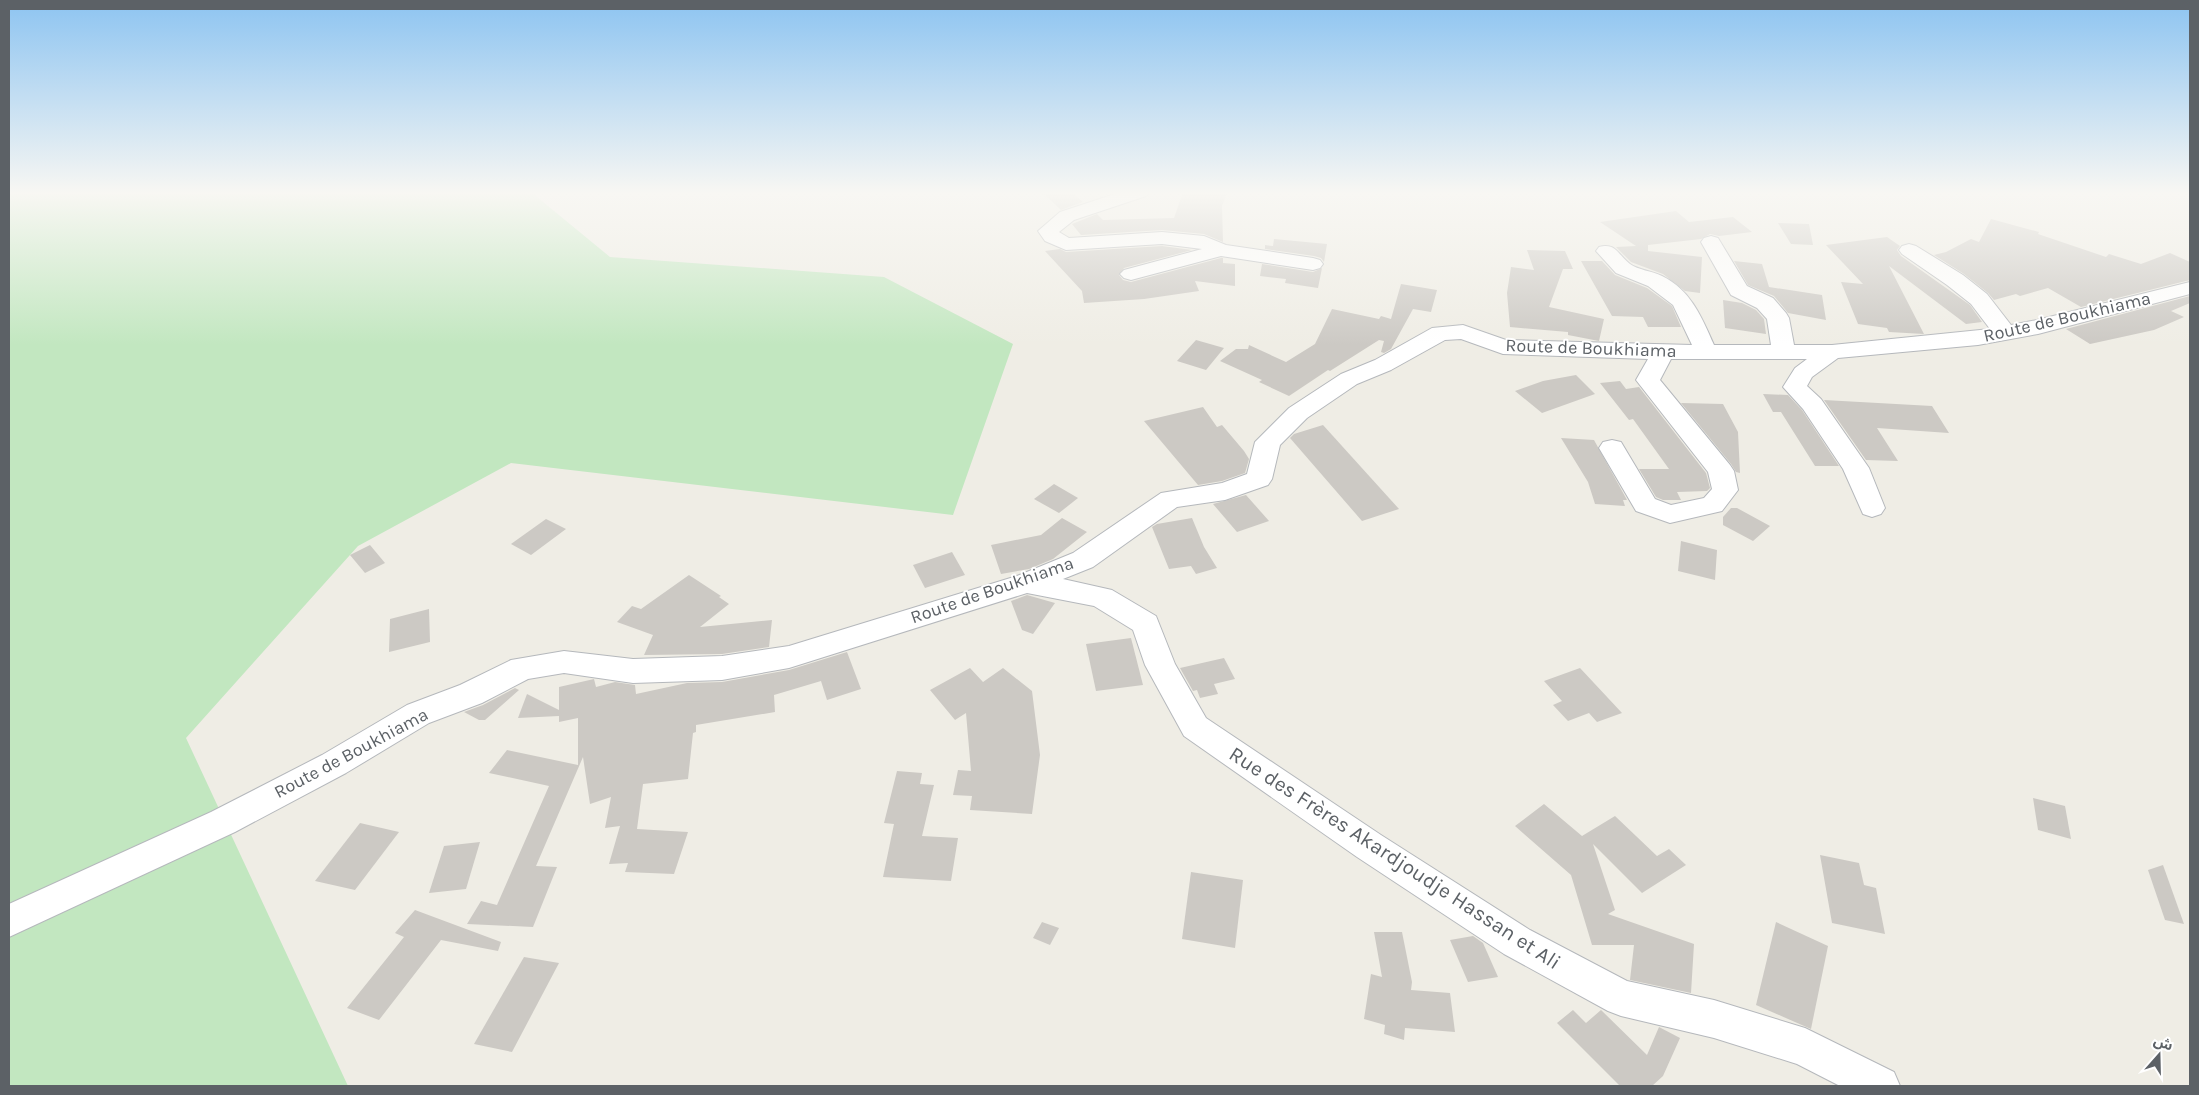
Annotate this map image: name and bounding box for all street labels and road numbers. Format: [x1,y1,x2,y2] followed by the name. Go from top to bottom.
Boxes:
[1981,287,2153,347] street label: Route de Boukhiama
[1505,334,1677,362] street label: Route de Boukhiama
[907,552,1077,628] street label: Route de Boukhiama
[270,703,432,803] street label: Route de Boukhiama
[1225,742,1565,974] street label: Rue des Frères Akardjoudje Hassan et Ali

